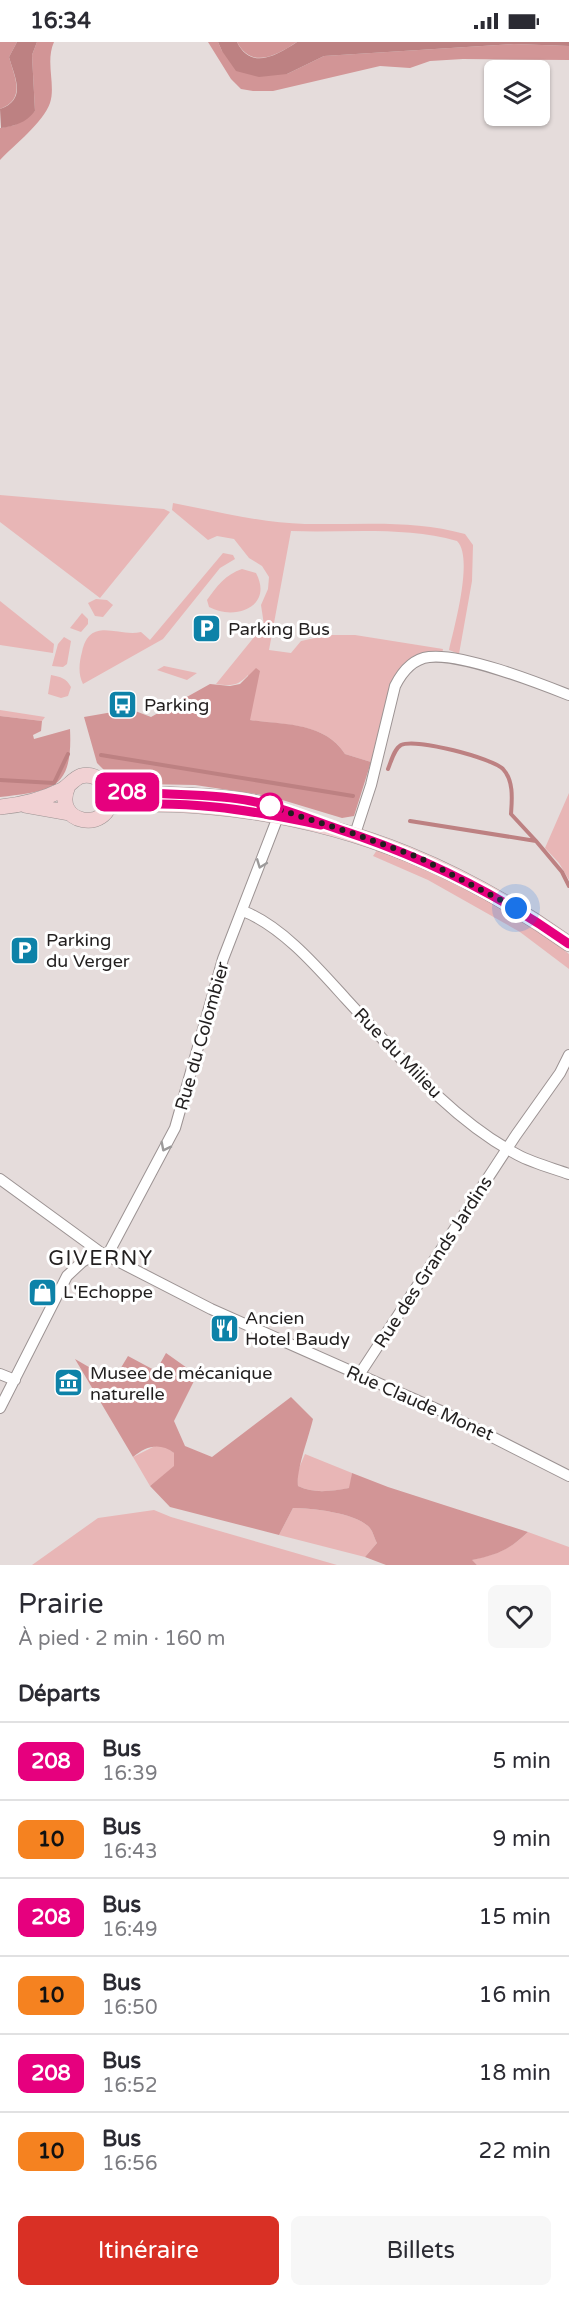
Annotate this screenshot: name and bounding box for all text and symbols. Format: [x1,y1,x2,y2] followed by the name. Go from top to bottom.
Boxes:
[30,8,91,34] text: 16:34
[484,60,550,126] map controls
[484,60,550,126] button: layers
[191,613,223,645] parking icon: Parking Bus
[228,618,330,640] place label: Parking Bus
[107,689,139,721] bus stop icon: Parking
[144,694,209,716] place label: Parking
[92,772,162,812] line badge: 208
[107,780,147,805] text: 208
[257,793,283,819] unlabelled marker
[255,858,268,869] one-way arrow
[501,893,531,923] your location
[46,929,130,972] place label: Parking du Verger
[9,934,41,966] parking icon: Parking du Verger
[170,959,234,1113] street label: Rue du Colombier
[349,1003,447,1103] street label: Rue du Milieu
[161,1141,172,1152] one-way arrow
[369,1172,497,1352] street label: Rue des Grands Jardins
[48,1246,154,1271] district label: GIVERNY
[26,1276,58,1308] shop icon: L'Echoppe
[63,1281,153,1303] place label: L'Echoppe
[245,1307,350,1350] place label: Ancien Hotel Baudy
[208,1312,240,1344] restaurant icon: Ancien Hotel Baudy
[343,1361,497,1445] street label: Rue Claude Monet
[90,1362,272,1405] place label: Musee de mécanique naturelle
[53,1367,85,1399] museum icon: Musee de mécanique naturelle
[488,1585,551,1648] button: heart
[18,1587,104,1621] text: Prairie
[18,1627,225,1651] text: À pied · 2 min · 160 m
[18,1681,100,1707] text: Départs
[102,1736,141,1762] text: Bus
[492,1748,551,1774] text: 5 min
[31,1749,71,1774] text: 208
[102,1762,157,1786] text: 16:39
[102,1814,141,1840] text: Bus
[492,1826,551,1852] text: 9 min
[38,1827,64,1852] text: 10
[102,1840,157,1864] text: 16:43
[102,1892,141,1918] text: Bus
[479,1904,551,1930] text: 15 min
[31,1905,71,1930] text: 208
[102,1918,157,1942] text: 16:49
[102,1970,141,1996] text: Bus
[479,1982,551,2008] text: 16 min
[38,1983,64,2008] text: 10
[102,1996,157,2020] text: 16:50
[102,2048,141,2074] text: Bus
[479,2060,551,2086] text: 18 min
[31,2061,71,2086] text: 208
[102,2074,157,2098] text: 16:52
[102,2126,141,2152] text: Bus
[479,2138,551,2164] text: 22 min
[38,2139,64,2164] text: 10
[102,2152,157,2176] text: 16:56
[18,2216,279,2285] button: Itinéraire
[291,2216,551,2285] button: Billets

